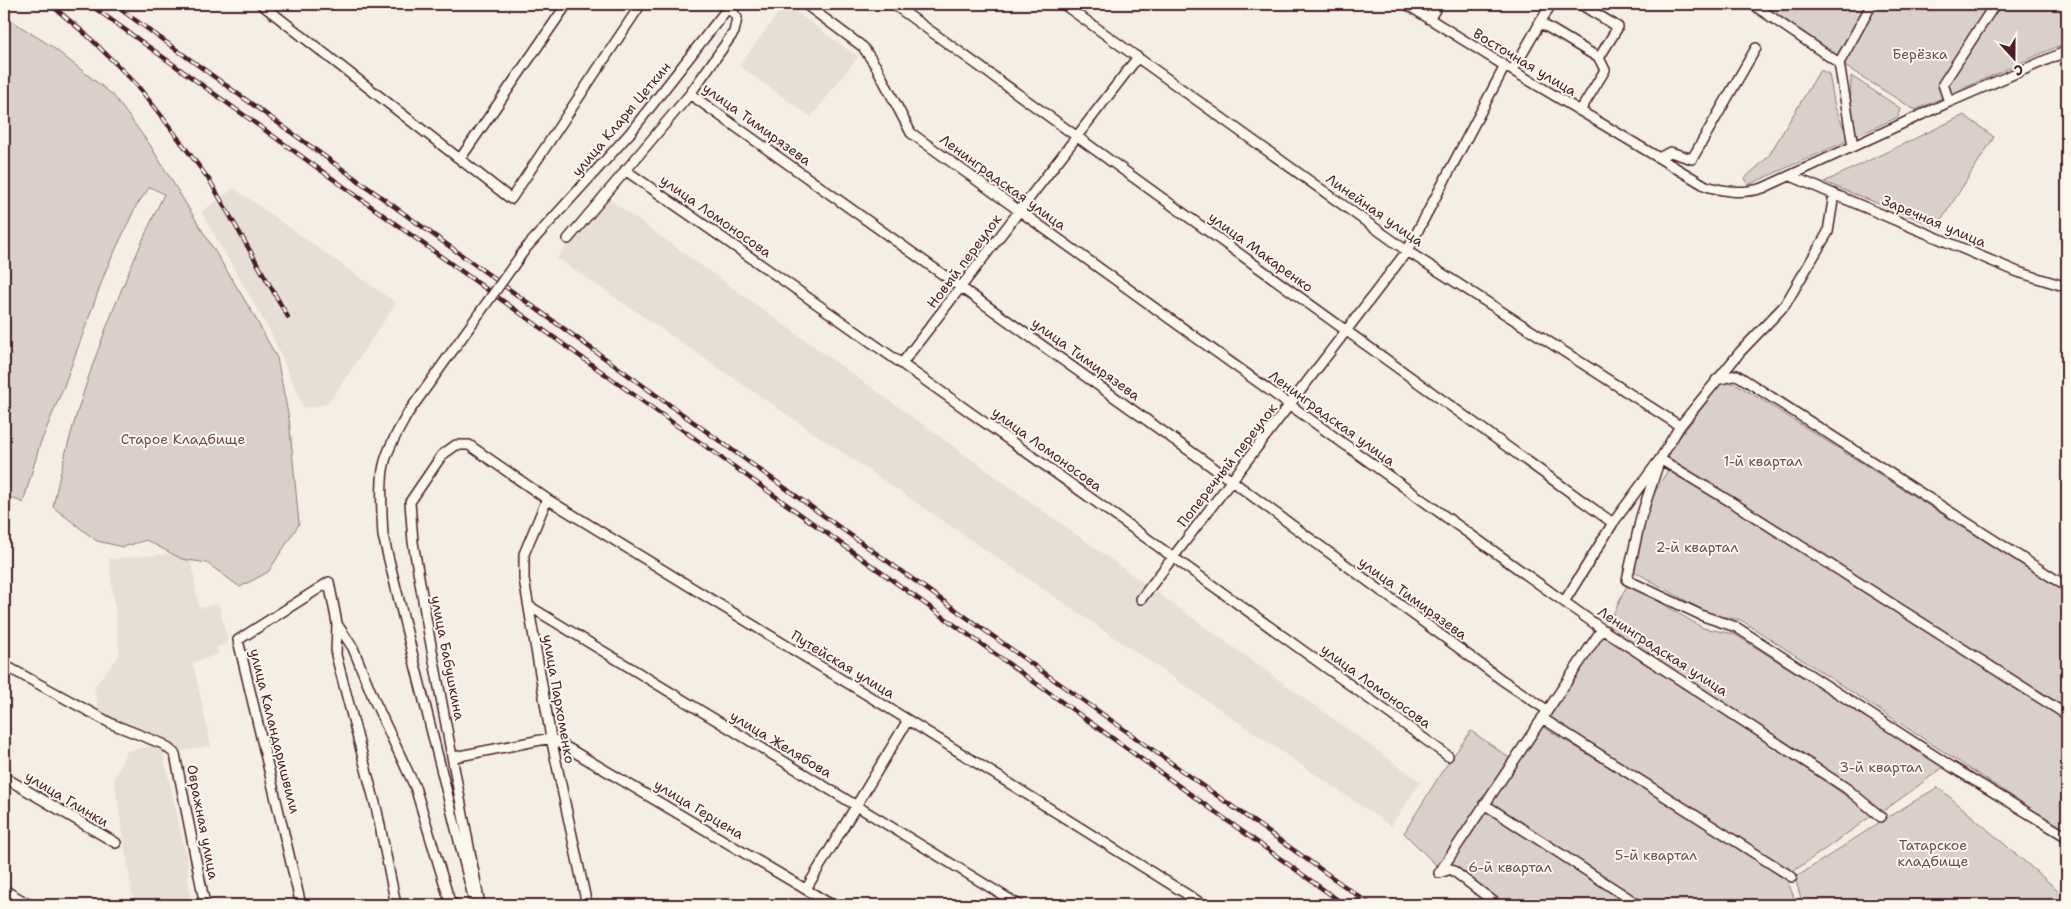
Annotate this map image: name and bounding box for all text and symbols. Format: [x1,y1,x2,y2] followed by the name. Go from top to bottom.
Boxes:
[1470,24,1580,100] street label: Восточная улица
[1988,32,2038,82] north arrow
[1892,45,1948,63] park label: Берёзка
[568,58,674,180] street label: улица Клары Цеткин
[2011,60,2026,80] text: С
[699,79,815,170] street label: улица Тимирязева
[936,130,1070,234] street label: Ленинградская улица
[1323,170,1427,251] street label: Линейная улица
[657,171,775,261] street label: улица Ломоносова
[1879,191,1989,251] street label: Заречная улица
[1205,208,1317,296] street label: улица Макаренко
[923,210,1006,312] street label: Новый переулок
[1028,314,1144,405] street label: улица Тимирязева
[1265,366,1399,470] street label: Ленинградская улица
[1173,399,1281,530] street label: Поперечный переулок
[988,403,1106,495] street label: улица Ломоносова
[121,430,245,448] park label: Старое Кладбище
[1723,452,1803,470] park label: 1-й квартал
[1656,538,1738,556] park label: 2-й квартал
[1355,553,1471,644] street label: улица Тимирязева
[427,594,469,722] street label: улица Бабушкина
[1594,602,1732,700] street label: Ленинградская улица
[788,626,898,702] street label: Путейская улица
[539,633,579,765] street label: улица Пархоменко
[1317,640,1435,732] street label: улица Ломоносова
[246,647,304,815] street label: улица Каландаришвили
[727,707,835,782] street label: улица Желябова
[1839,758,1923,776] park label: 3-й квартал
[183,763,223,881] street label: Овражная улица
[22,767,112,831] street label: улица Глинки
[651,775,747,843] street label: улица Герцена
[1898,836,1969,870] park label: Татарское кладбище
[1615,846,1697,864] park label: 5-й квартал
[1468,858,1552,876] park label: 6-й квартал

